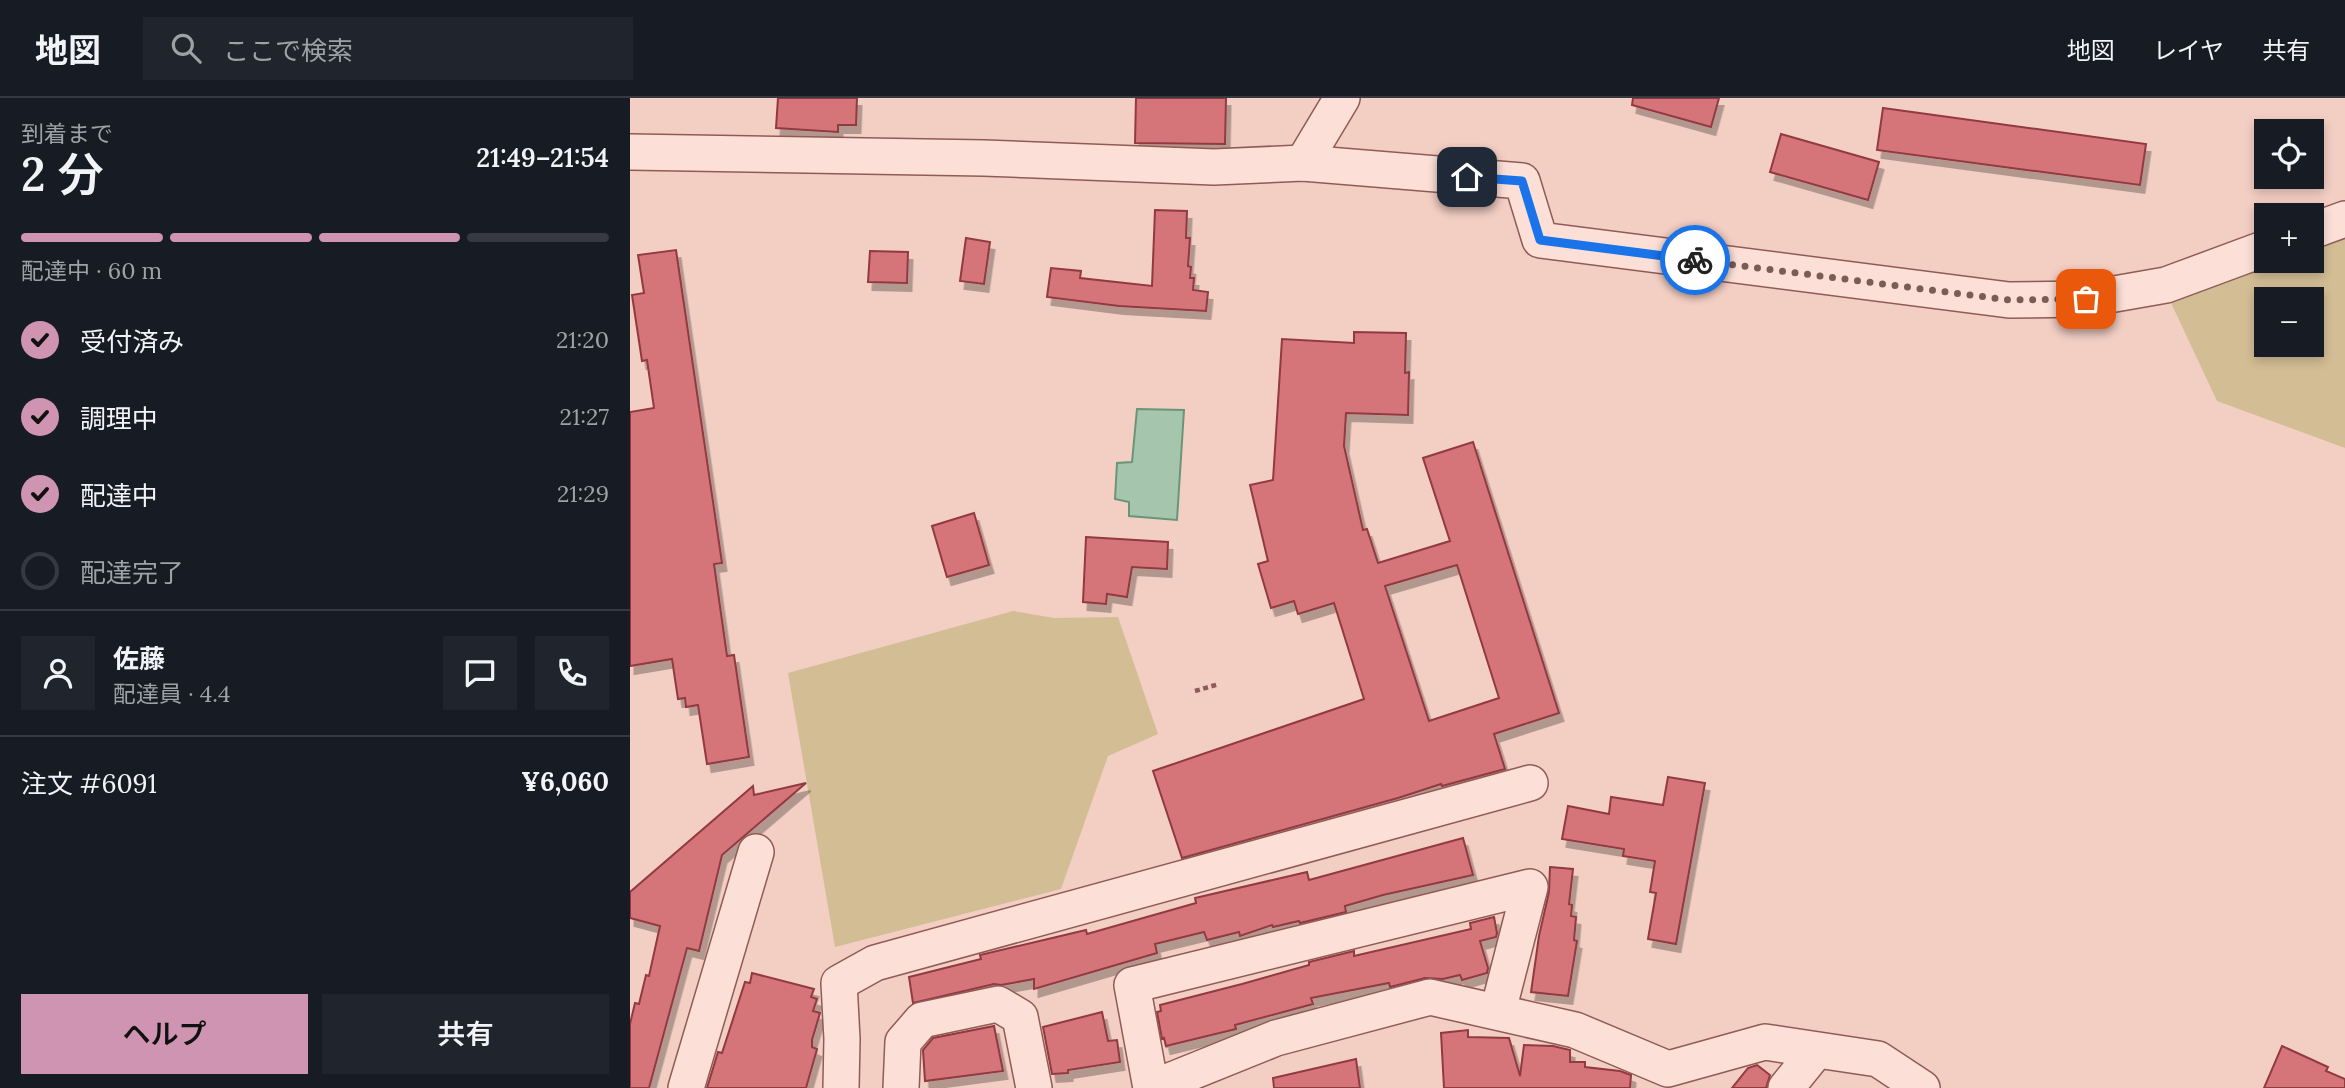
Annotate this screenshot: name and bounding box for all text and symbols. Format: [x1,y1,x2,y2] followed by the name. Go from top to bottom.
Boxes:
[143,17,633,80] search box
[35,29,101,71] text: 地図
[167,29,205,67] icon: search
[223,34,353,67] text: ここで検索
[2067,35,2115,66] text: 地図
[2153,35,2224,66] text: レイヤ
[2262,35,2310,66] text: 共有
[21,119,113,148] text: 到着まで
[2254,119,2324,357] map controls
[2254,119,2324,189] button: locate
[476,141,609,174] text: 21:49–21:54
[21,145,104,204] text: 2 分
[1437,147,1497,207] pin
[1448,158,1486,196] icon: home
[2254,203,2324,273] button: +
[1660,225,1730,295] courier
[1676,241,1714,279] icon: bike
[21,256,162,285] text: 配達中 · 60 m
[2056,269,2116,329] pin
[2067,280,2105,318] icon: bag
[2254,287,2324,357] button: −
[21,321,59,359] icon: check
[80,325,184,358] text: 受付済み
[556,325,609,354] text: 21:20
[21,398,59,436] icon: check
[80,402,158,435] text: 調理中
[560,402,609,431] text: 21:27
[21,475,59,513] icon: check
[80,479,158,512] text: 配達中
[557,479,609,508] text: 21:29
[80,556,184,589] text: 配達完了
[21,636,95,710] button: person
[443,636,517,710] button: chat
[535,636,609,710] button: phone
[113,642,165,675] text: 佐藤
[113,679,230,708] text: 配達員 · 4.4
[521,765,609,798] text: ¥6,060
[21,767,157,800] text: 注文 #6091
[21,994,308,1074] button: ヘルプ
[322,994,609,1074] button: 共有

